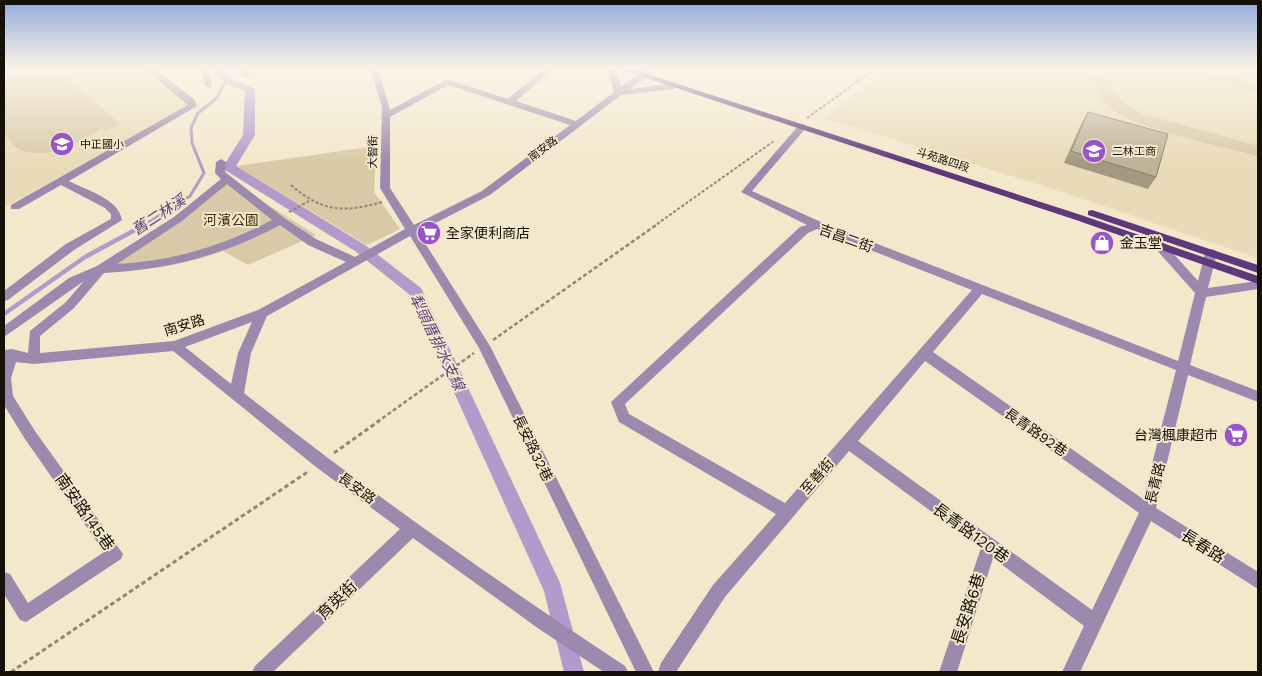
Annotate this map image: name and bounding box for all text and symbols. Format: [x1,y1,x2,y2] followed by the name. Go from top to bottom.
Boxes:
[49,131,75,157] school or university icon: 中正國小
[526,134,560,164] street label: 南安路
[366,135,380,169] street label: 大智街
[80,138,124,151] place label: 中正國小
[1081,138,1107,164] school or university icon: 二林工商
[915,145,971,175] street label: 斗苑路四段
[1112,145,1156,158] place label: 二林工商
[129,190,191,239] water label: 舊二林溪
[203,212,259,228] park label: 河濱公園
[416,220,442,246] supermarket icon: 全家便利商店
[817,221,875,255] street label: 吉昌二街
[446,225,530,241] place label: 全家便利商店
[1089,230,1115,256] shop icon: 金玉堂
[1120,235,1162,251] place label: 金玉堂
[406,291,469,395] water label: 犁頭厝排水支線
[162,311,206,339] street label: 南安路
[1002,405,1070,459] street label: 長青路92巷
[510,412,556,484] street label: 長安路32巷
[1223,422,1249,448] supermarket icon: 台灣楓康超市
[1134,427,1218,443] place label: 台灣楓康超市
[797,455,837,497] street label: 至善街
[1142,461,1168,505] street label: 長青路
[335,469,379,507] street label: 長安路
[52,470,118,554] street label: 南安路145巷
[929,499,1013,567] street label: 長青路120巷
[1178,525,1228,567] street label: 長春路
[948,571,988,647] street label: 長安路6巷
[313,576,361,624] street label: 育英街

